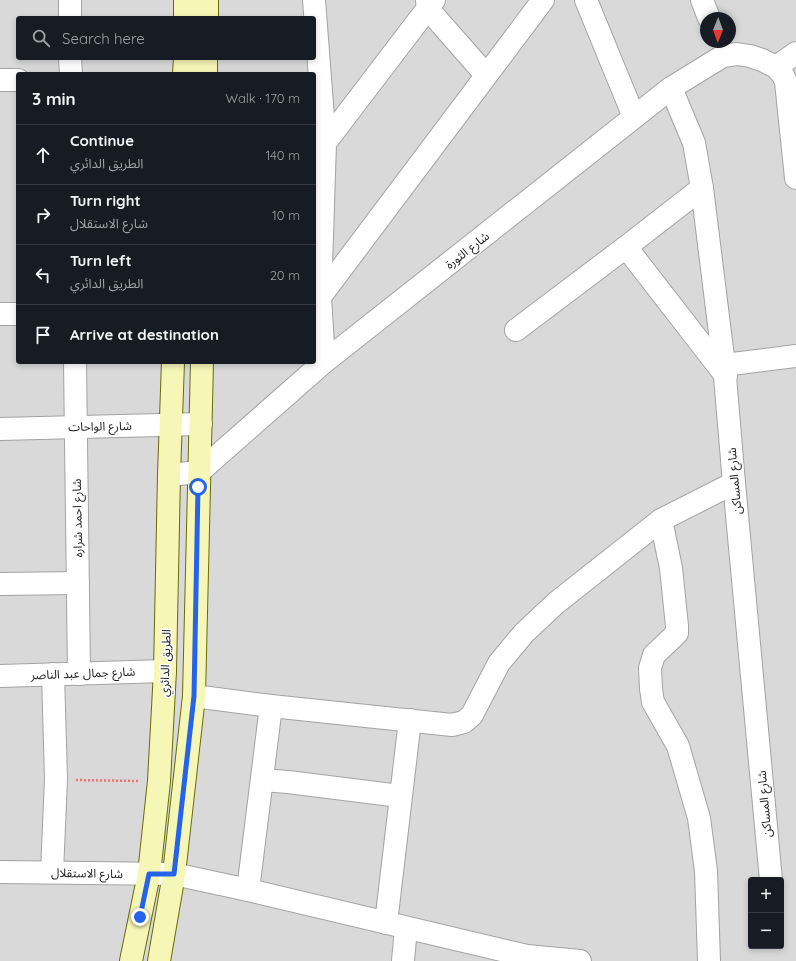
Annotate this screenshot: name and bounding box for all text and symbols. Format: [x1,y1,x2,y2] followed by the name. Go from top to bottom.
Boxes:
[700,12,736,48] north arrow
[16,16,316,60] search box
[30,27,52,49] icon: search
[62,29,145,48] text: Search here
[32,88,76,109] text: 3 min
[225,90,300,106] text: Walk · 170 m
[70,131,134,150] text: Continue
[32,144,54,166] icon: ahead
[265,147,300,163] text: 140 m
[70,155,143,171] text: الطريق الدائري
[70,191,141,210] text: Turn right
[32,204,54,226] icon: right
[272,207,300,223] text: 10 m
[70,215,148,231] text: شارع الاستقلال
[442,228,493,273] street label: شارع الثورة
[70,251,132,270] text: Turn left
[32,264,54,286] icon: left
[270,267,300,283] text: 20 m
[70,275,143,291] text: الطريق الدائري
[32,324,54,346] icon: arrive
[70,325,219,344] text: Arrive at destination
[68,418,132,436] street label: شارع الواحات
[724,447,746,515] street label: شارع المساكن
[69,478,87,557] street label: شارع احمد شراره
[189,478,207,496] route start
[156,629,176,697] street label: الطريق الدائري
[29,664,136,684] street label: شارع جمال عبد الناصر
[754,770,776,838] street label: شارع المساكن
[51,865,123,883] street label: شارع الاستقلال
[748,877,784,949] map controls
[748,877,784,913] button: +
[131,908,149,926] route end
[748,913,784,949] button: −

